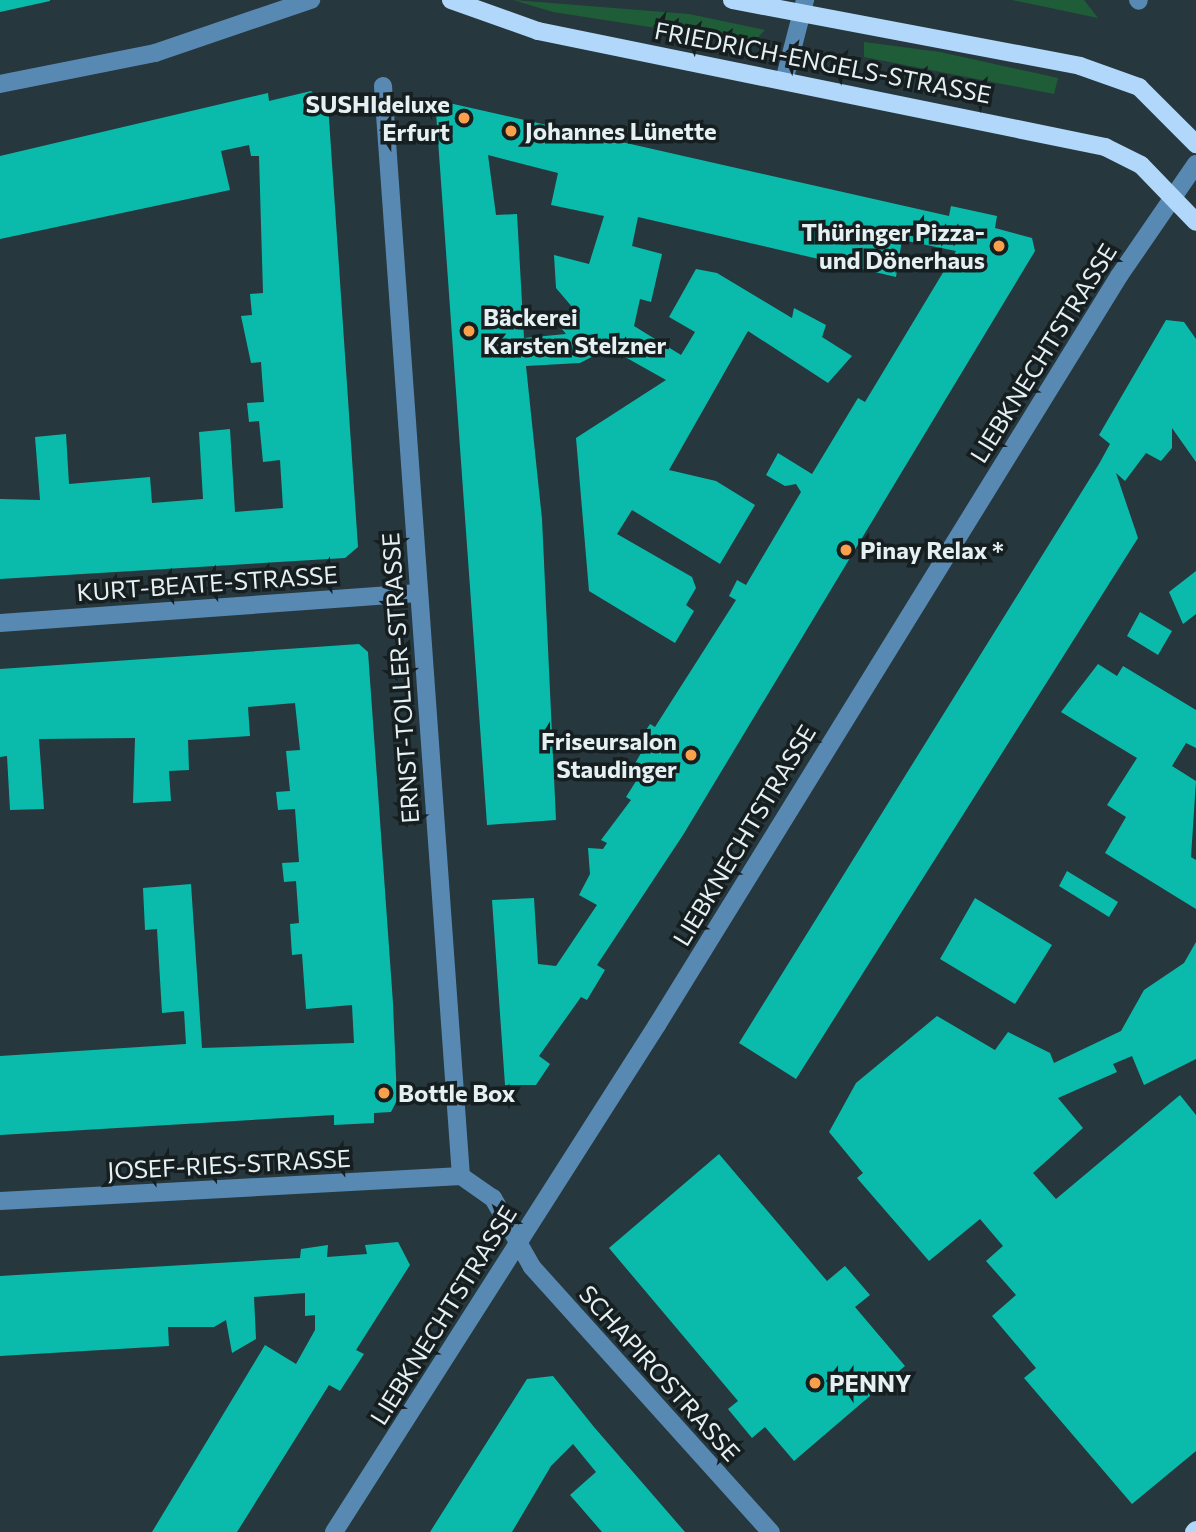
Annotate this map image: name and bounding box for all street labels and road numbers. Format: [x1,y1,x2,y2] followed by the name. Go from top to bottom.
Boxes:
[652,15,994,109] street label: FRIEDRICH-ENGELS-STRASSE
[964,238,1122,468] street label: LIEBKNECHTSTRASSE
[375,532,425,824] street label: ERNST-TOLLER-STRASSE
[76,560,338,606] street label: KURT-BEATE-STRASSE
[667,719,821,951] street label: LIEBKNECHTSTRASSE
[106,1143,352,1185] street label: JOSEF-RIES-STRASSE
[364,1200,522,1430] street label: LIEBKNECHTSTRASSE
[574,1279,746,1467] street label: SCHAPIROSTRASSE

